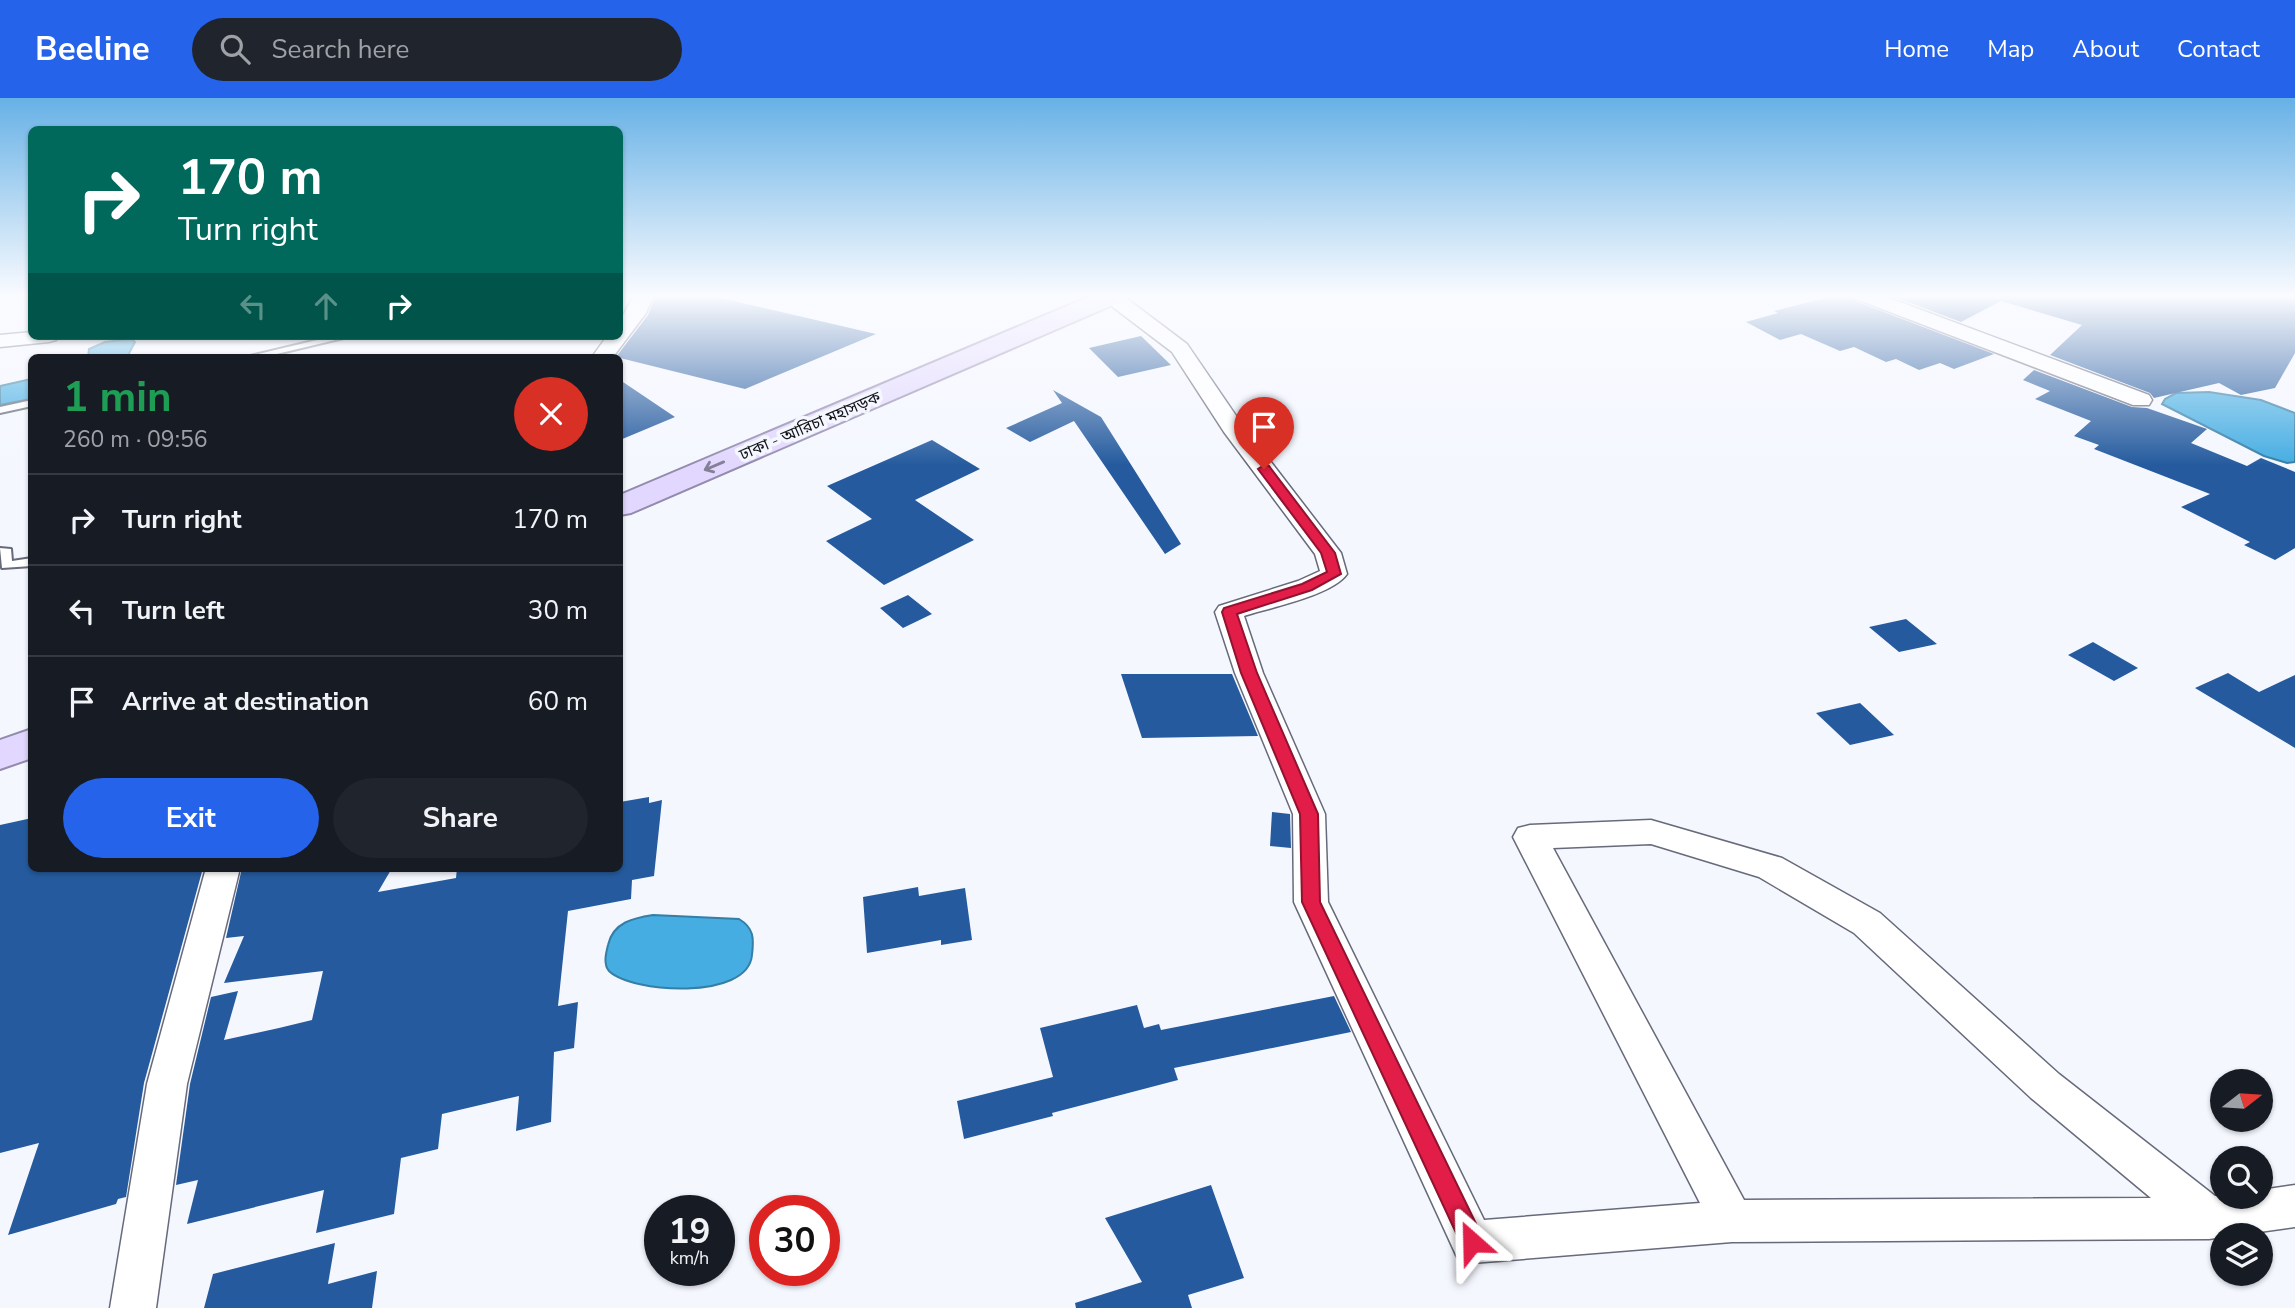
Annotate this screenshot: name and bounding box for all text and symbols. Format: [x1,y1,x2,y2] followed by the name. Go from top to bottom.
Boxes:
[192,18,682,81] search box
[35,27,150,72] text: Beeline
[216,30,254,68] icon: search
[272,32,409,67] text: Search here
[1884,33,1949,65] text: Home
[1987,33,2034,65] text: Map
[2072,33,2139,65] text: About
[2177,33,2260,65] text: Contact
[178,144,322,211] text: 170 m
[63,154,154,245] icon: right
[178,208,318,251] text: Turn right
[234,287,272,325] icon: left
[307,287,345,325] icon: ahead
[380,287,418,325] icon: right
[63,369,172,426] text: 1 min
[514,377,588,451] button: close
[735,386,885,466] street label: ঢাকা - আরিচা মহাসড়ক
[1234,397,1294,469] pin
[1245,408,1283,446] icon: arrive
[63,424,208,455] text: 260 m · 09:56
[704,460,725,473] one-way arrow
[63,501,101,539] icon: right
[122,502,241,537] text: Turn right
[512,502,588,537] text: 170 m
[63,592,101,630] icon: left
[122,593,225,628] text: Turn left
[528,593,588,628] text: 30 m
[63,683,101,721] icon: arrive
[122,684,369,719] text: Arrive at destination
[528,684,588,719] text: 60 m
[63,778,319,858] button: Exit
[333,778,588,858] button: Share
[2210,1069,2273,1132] north arrow
[2210,1069,2273,1286] map controls
[2210,1146,2273,1209] button: search
[749,1195,840,1286] speed limit sign: 30
[1435,1205,1509,1279] position arrow
[668,1208,711,1255] text: 19
[2210,1223,2273,1286] button: layers
[670,1246,709,1270] text: km/h

